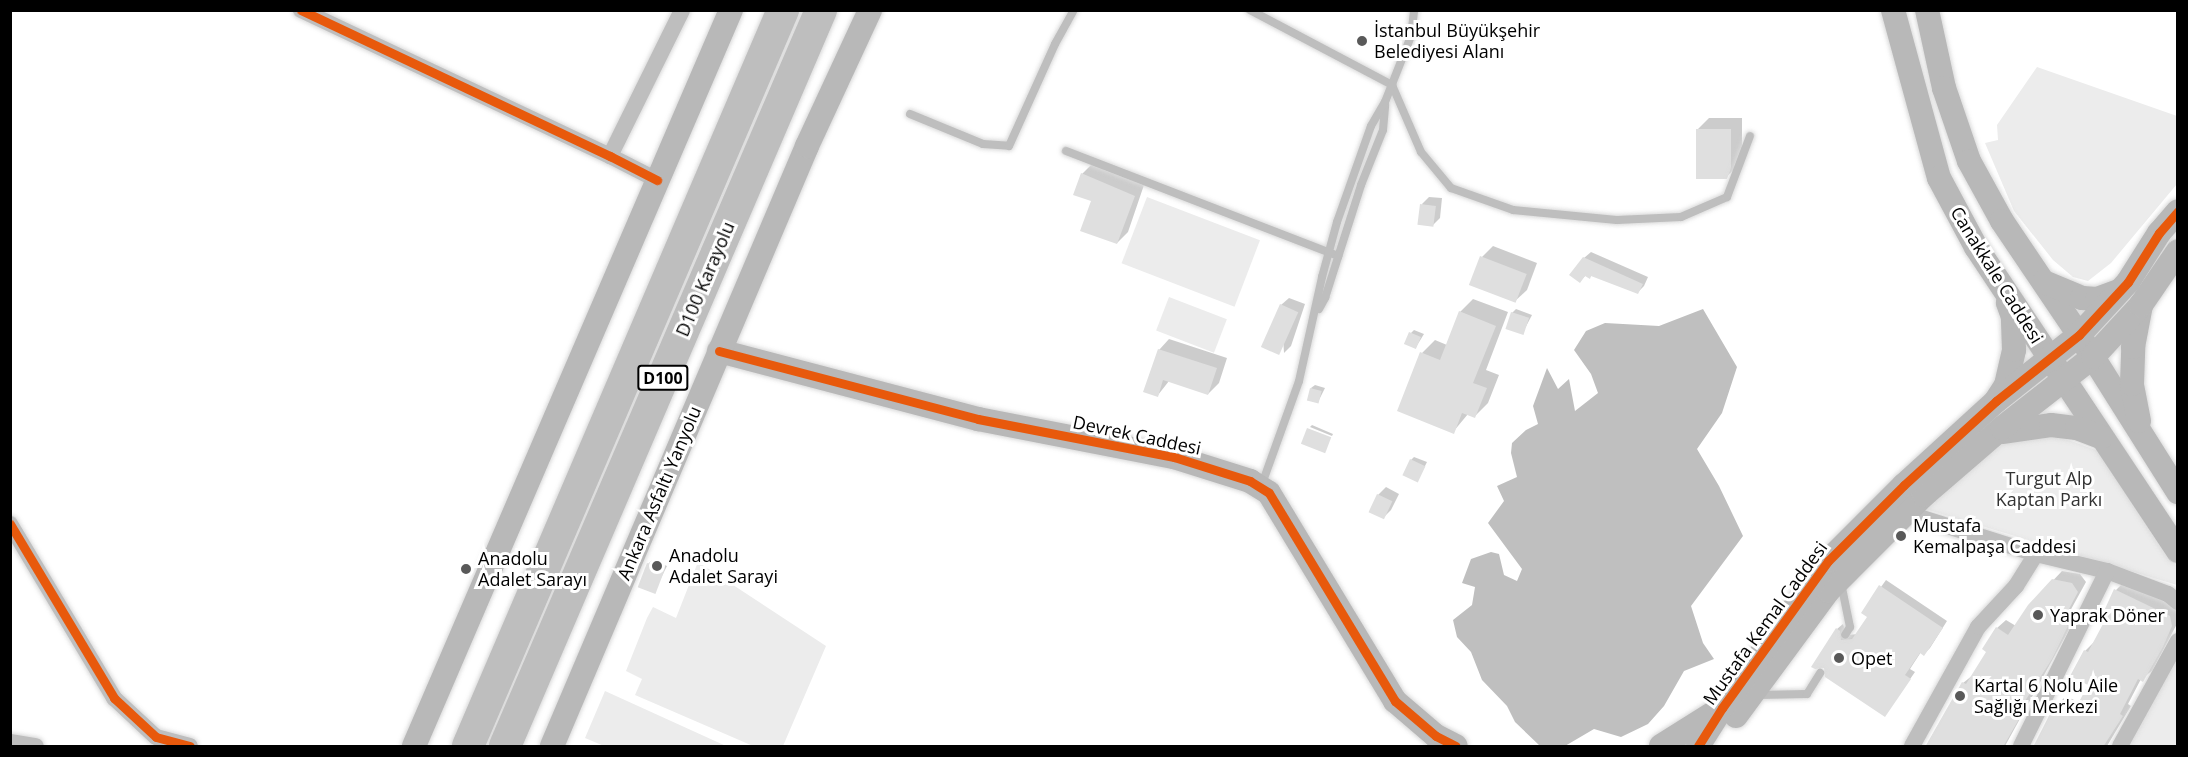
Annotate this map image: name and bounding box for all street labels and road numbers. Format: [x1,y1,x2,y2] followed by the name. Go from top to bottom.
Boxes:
[1946,203,2048,347] street label: Canakkale Caddesi
[671,218,739,340] street label: D100 Karayolu
[636,365,690,391] road number: D100
[613,403,705,583] street label: Ankara Asfaltı Yanyolu
[1071,411,1203,459] street label: Devrek Caddesi
[1698,537,1832,709] street label: Mustafa Kemal Caddesi

